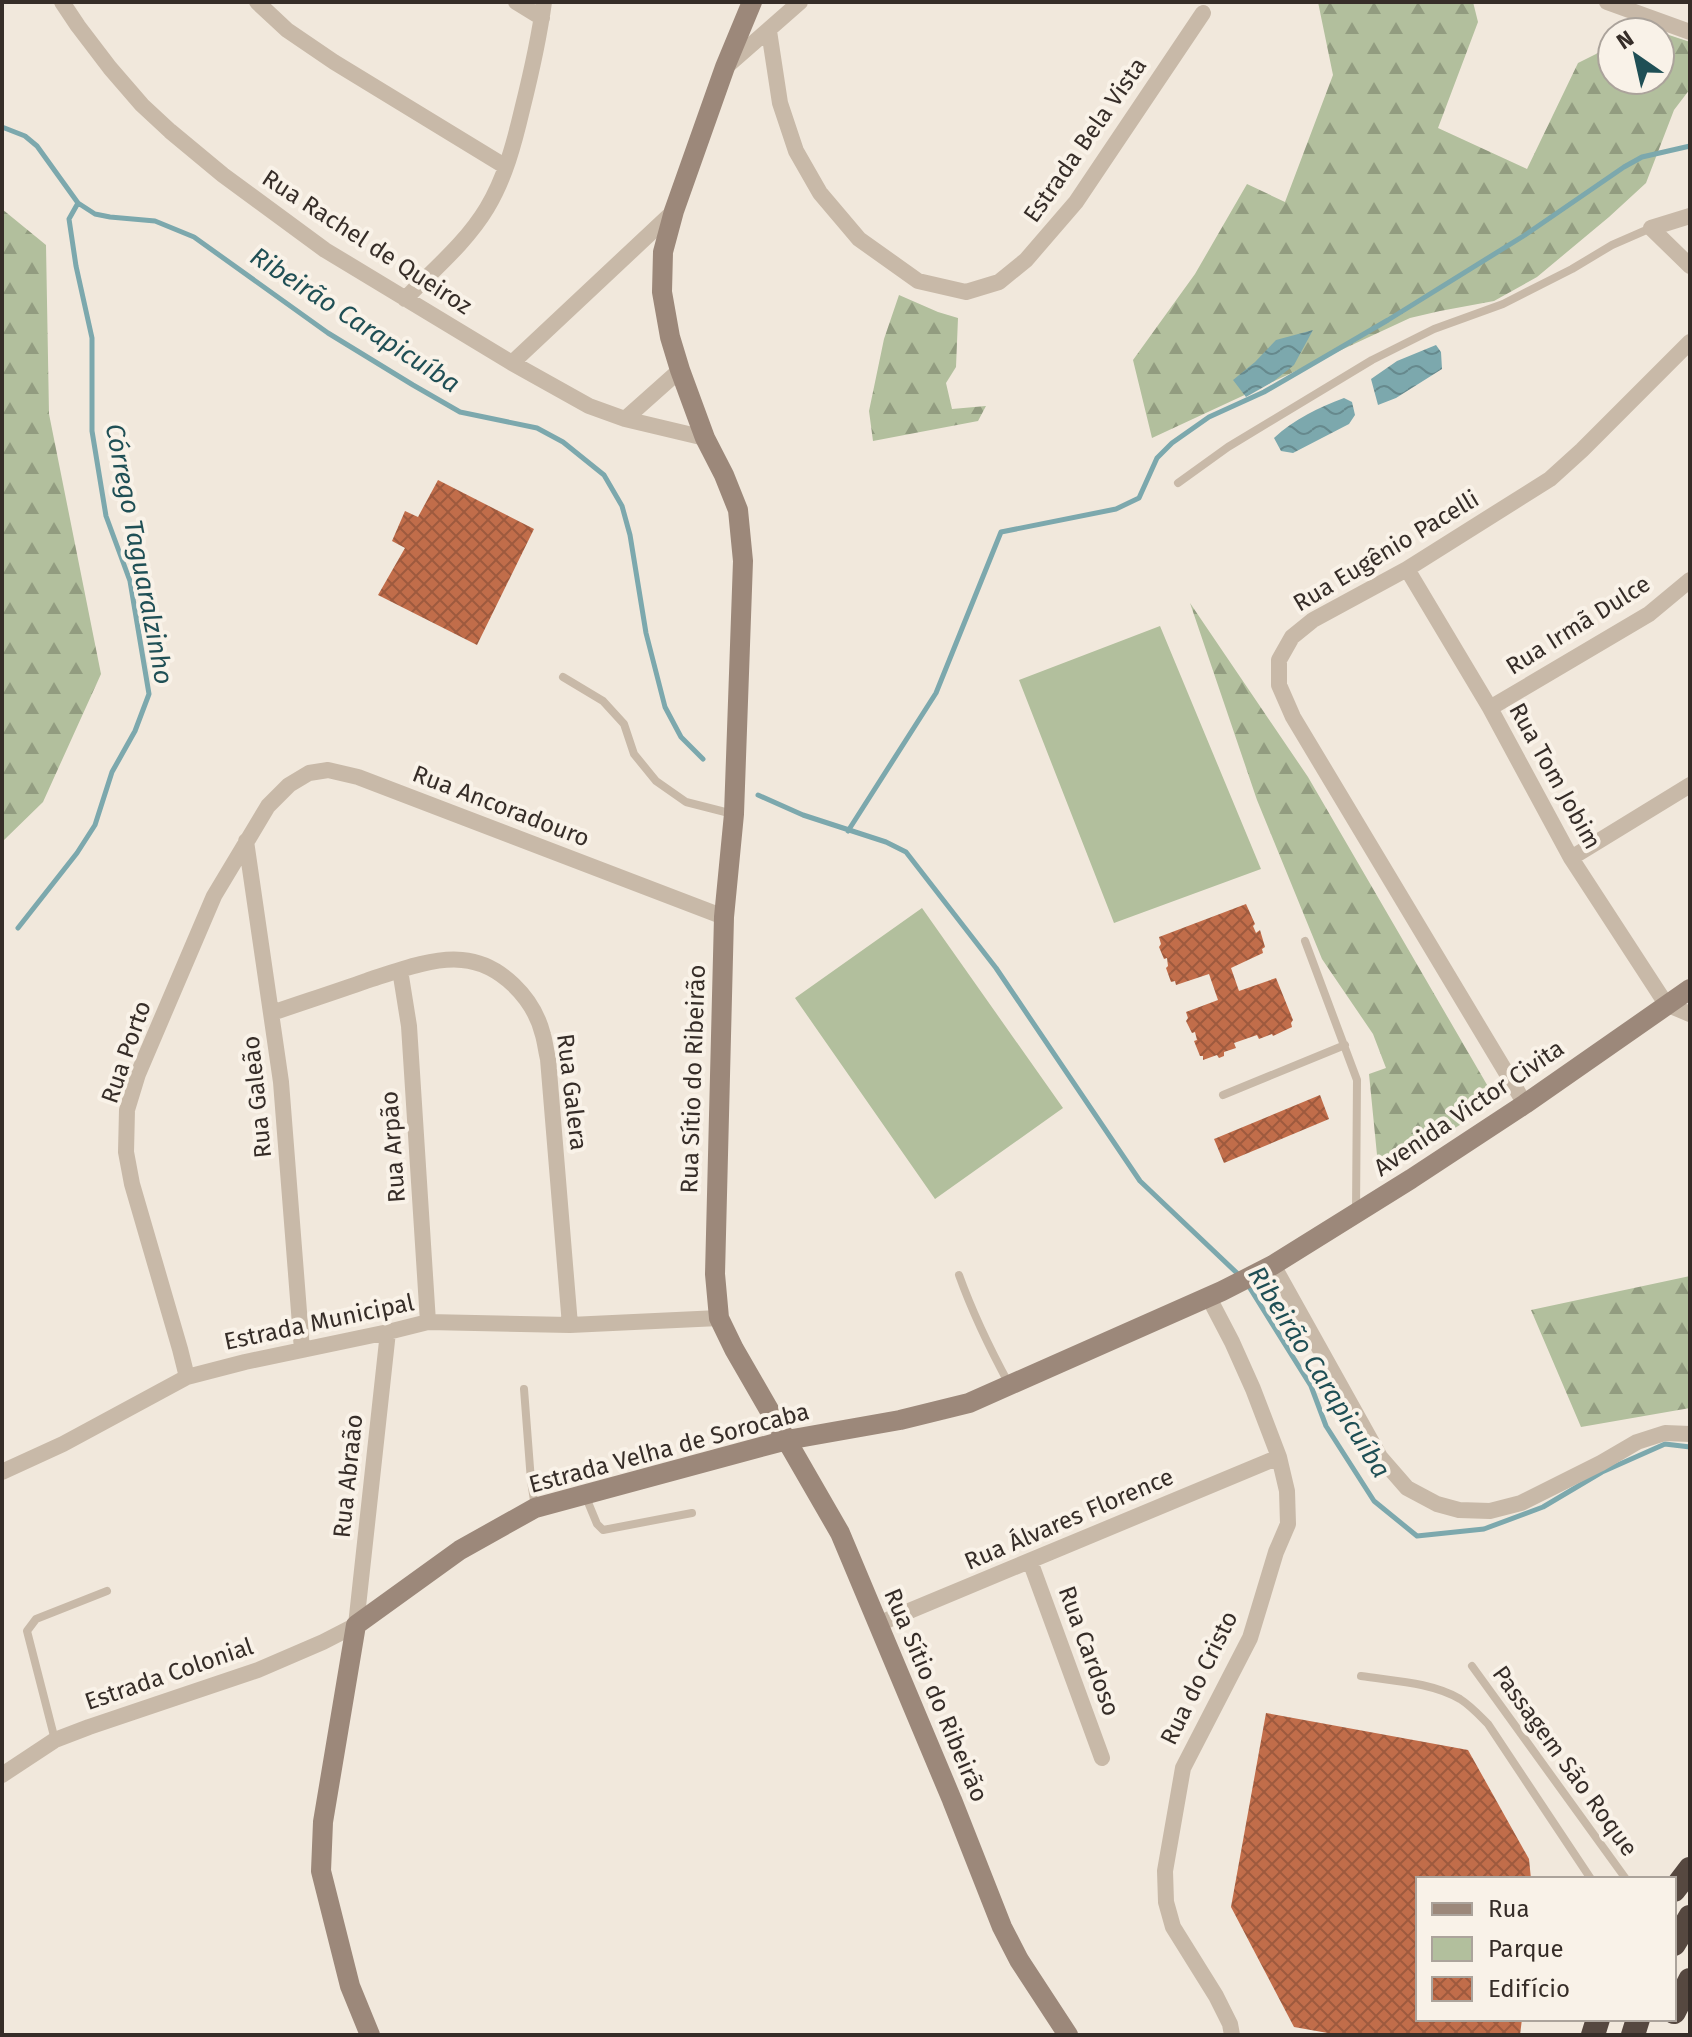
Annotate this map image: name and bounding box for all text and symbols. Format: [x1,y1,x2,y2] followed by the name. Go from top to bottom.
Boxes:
[1596,16,1676,96] north arrow
[1611,25,1639,55] text: N
[1018,52,1152,228] street label: Estrada Bela Vista
[257,164,477,320] street label: Rua Rachel de Queiroz
[244,241,466,399] water label: Ribeirão Carapicuíba
[99,421,179,687] water label: Córrego Taguaralzinho
[1288,485,1484,617] street label: Rua Eugênio Pacelli
[1501,570,1655,680] street label: Rua Irmã Dulce
[1503,698,1607,854] street label: Rua Tom Jobim
[409,759,593,853] street label: Rua Ancoradouro
[675,964,711,1194] street label: Rua Sítio do Ribeirão
[95,997,157,1107] street label: Rua Porto
[551,1032,593,1152] street label: Rua Galera
[1369,1034,1569,1182] street label: Avenida Victor Civita
[237,1035,277,1159] street label: Rua Galeão
[375,1090,411,1204] street label: Rua Arpão
[1241,1260,1397,1484] water label: Ribeirão Carapicuíba
[221,1288,417,1356] street label: Estrada Municipal
[526,1397,812,1499] street label: Estrada Velha de Sorocaba
[328,1413,368,1539] street label: Rua Abraão
[960,1461,1178,1576] street label: Rua Álvares Florence
[1053,1582,1125,1720] street label: Rua Cardoso
[878,1584,994,1806] street label: Rua Sítio do Ribeirão
[1155,1607,1243,1749] street label: Rua do Cristo
[81,1632,257,1716] street label: Estrada Colonial
[1487,1660,1643,1862] street label: Passagem São Roque
[1416,1877,1676,2021] legend
[1488,1895,1530,1923] text: Rua
[1488,1935,1564,1963] text: Parque
[1488,1975,1570,2003] text: Edifício

